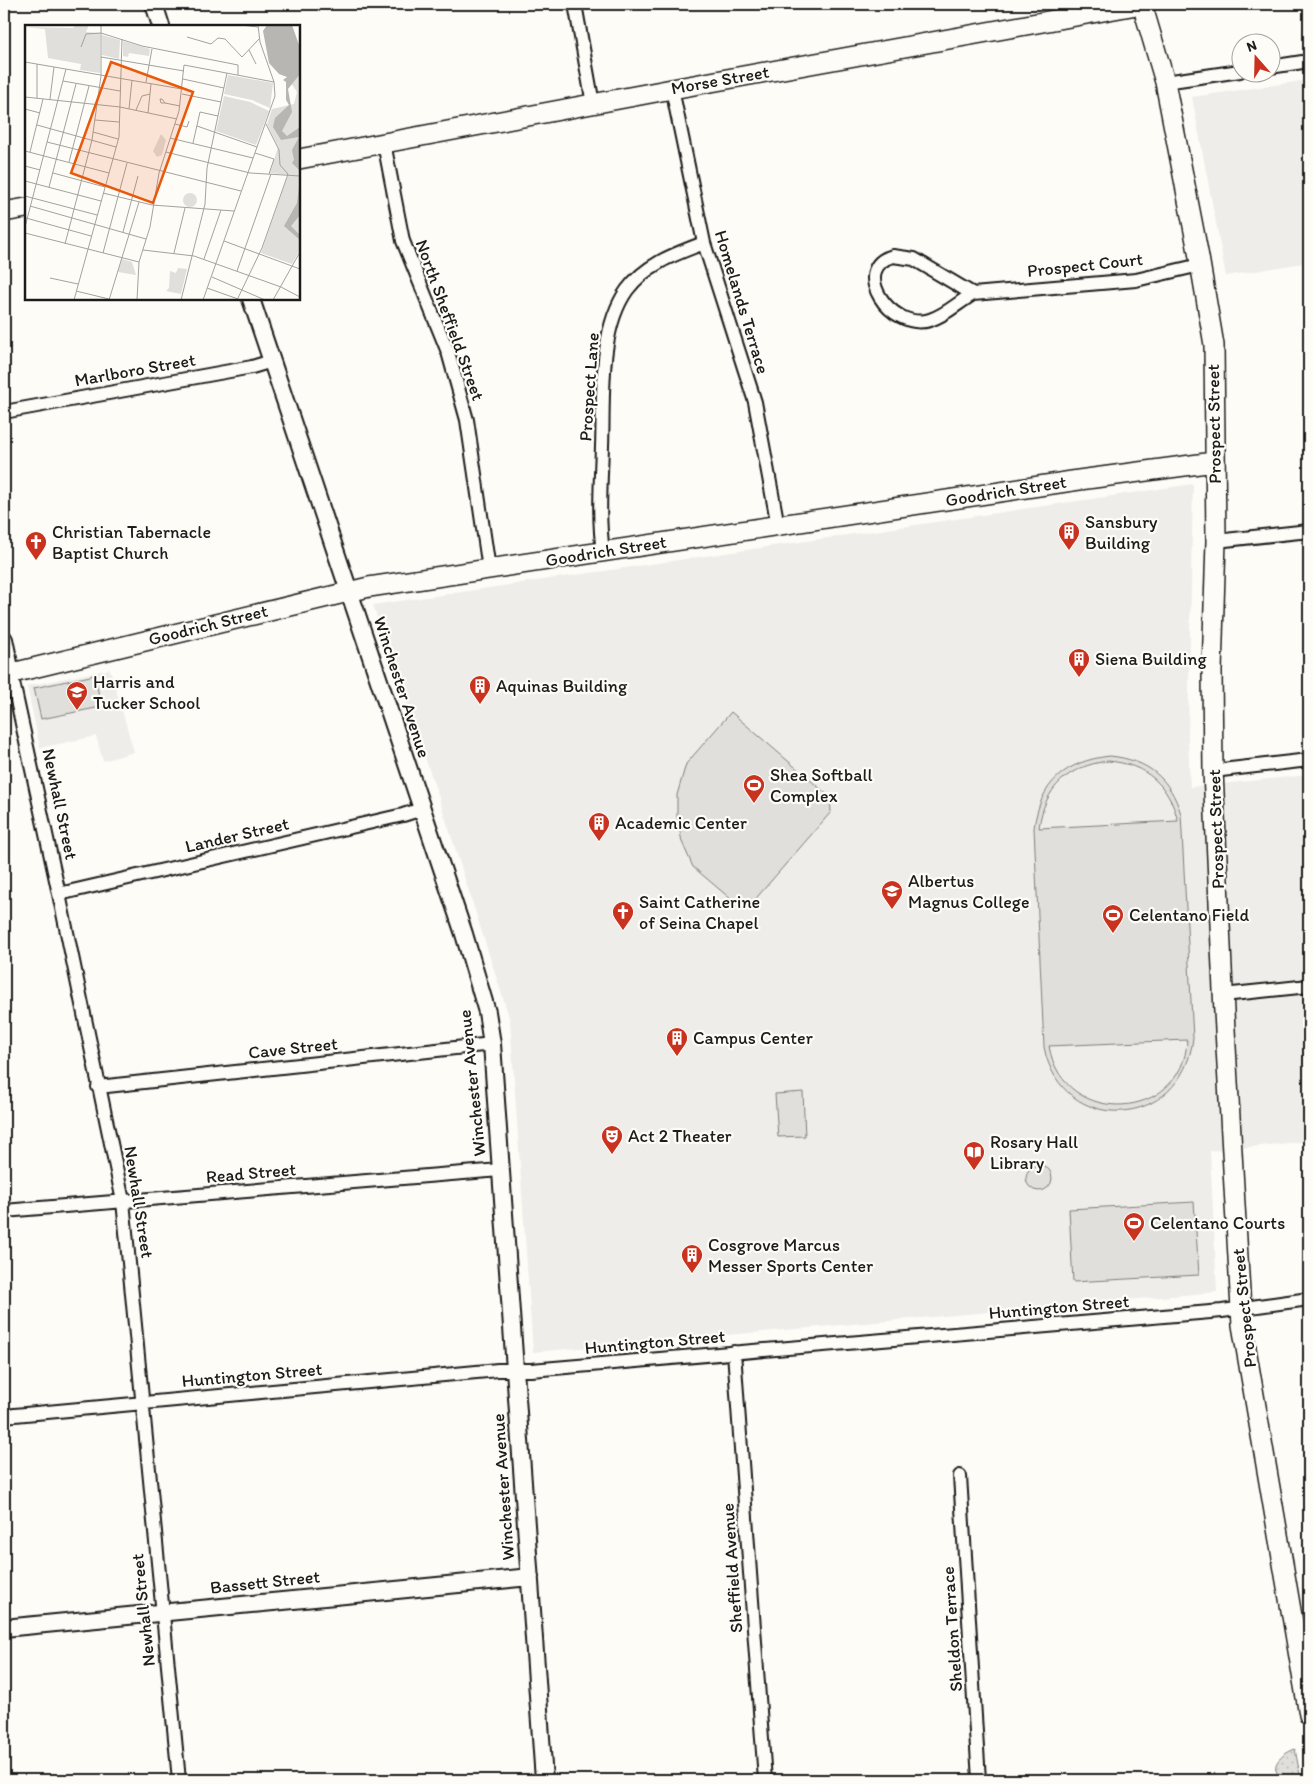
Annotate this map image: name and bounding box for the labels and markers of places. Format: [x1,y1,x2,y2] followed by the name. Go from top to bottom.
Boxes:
[1085,511,1158,554] place label: Sansbury Building
[1057,520,1081,551] building icon: Sansbury Building
[52,521,211,564] place label: Christian Tabernacle Baptist Church
[24,530,48,561] church icon: Christian Tabernacle Baptist Church
[1067,647,1091,678] building icon: Siena Building
[1095,648,1207,670] place label: Siena Building
[93,671,200,714] place label: Harris and Tucker School
[468,674,492,705] building icon: Aquinas Building
[496,675,628,697] place label: Aquinas Building
[65,680,89,711] school or university icon: Harris and Tucker School
[770,764,873,807] place label: Shea Softball Complex
[742,773,766,804] sports icon: Shea Softball Complex
[587,811,611,842] building icon: Academic Center
[615,812,748,834] place label: Academic Center
[908,870,1030,913] place label: Albertus Magnus College
[880,879,904,910] school or university icon: Albertus Magnus College
[639,891,760,934] place label: Saint Catherine of Seina Chapel
[611,900,635,931] church icon: Saint Catherine of Seina Chapel
[1101,903,1125,934] sports icon: Celentano Field
[1129,904,1249,926] place label: Celentano Field
[665,1026,689,1057] building icon: Campus Center
[693,1027,814,1049] place label: Campus Center
[600,1124,624,1155] theatre icon: Act 2 Theater
[628,1125,732,1147] place label: Act 2 Theater
[990,1131,1078,1174] place label: Rosary Hall Library
[962,1140,986,1171] library icon: Rosary Hall Library
[1122,1211,1146,1242] sports icon: Celentano Courts
[1150,1212,1285,1234] place label: Celentano Courts
[708,1234,874,1277] place label: Cosgrove Marcus Messer Sports Center
[680,1243,704,1274] building icon: Cosgrove Marcus Messer Sports Center

